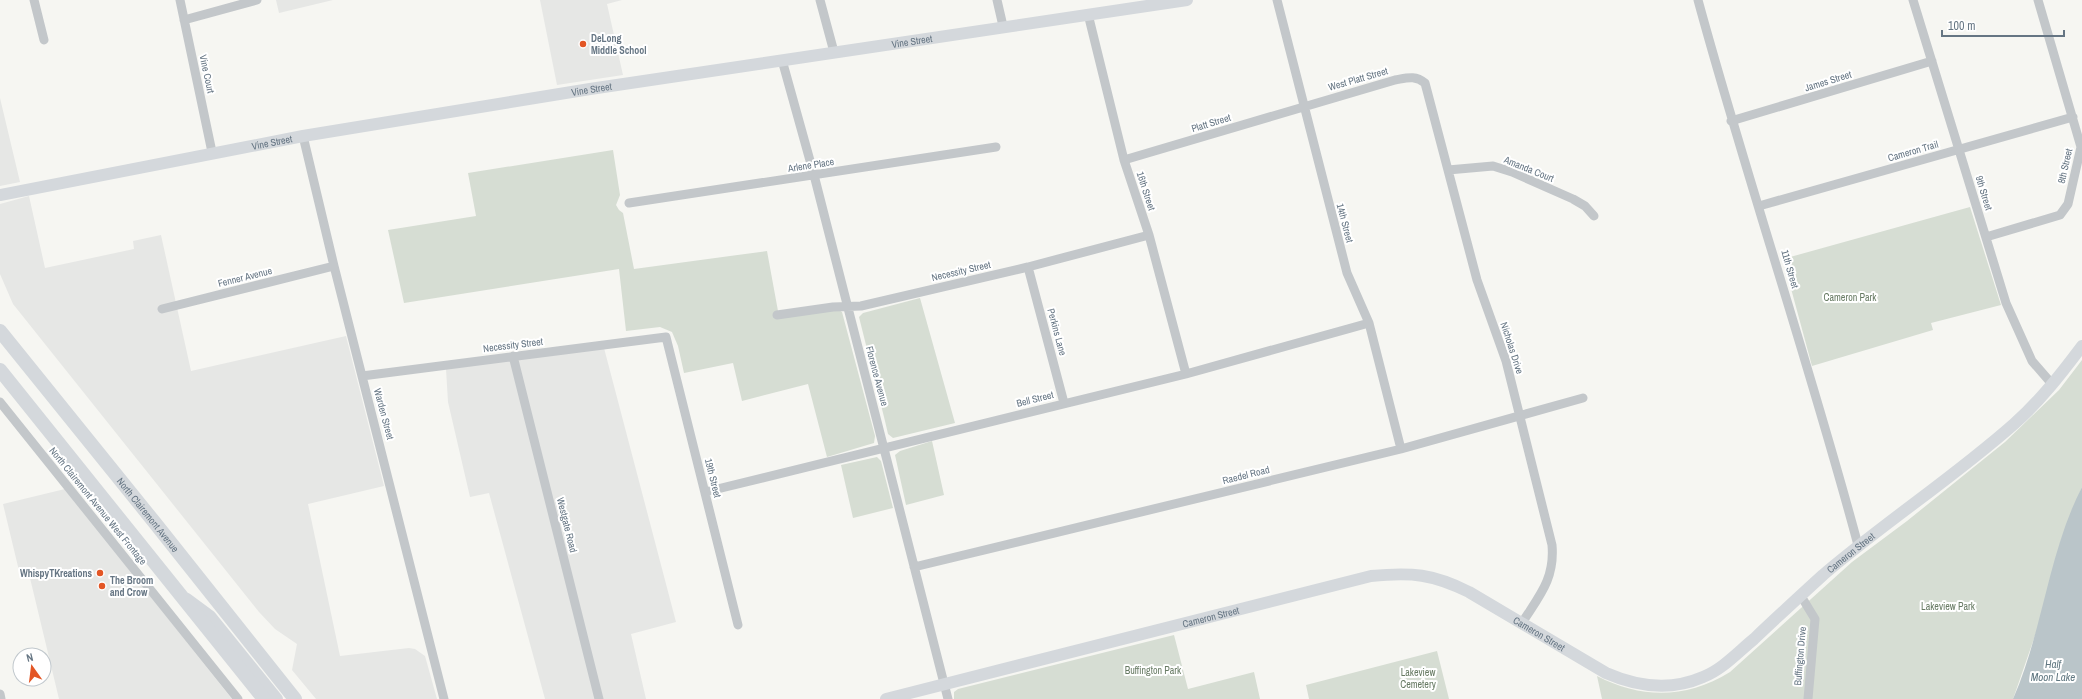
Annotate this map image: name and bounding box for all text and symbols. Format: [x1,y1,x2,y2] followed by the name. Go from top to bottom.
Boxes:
[1942,12,2064,38] scale bar
[1948,18,1975,34] text: 100 m
[891,31,934,50] street label: Vine Street
[591,32,647,57] place label: DeLong Middle School
[578,39,588,49] marker: DeLong Middle School
[197,54,218,95] street label: Vine Court
[1327,64,1390,94] street label: West Platt Street
[1803,68,1854,94] street label: James Street
[570,79,613,98] street label: Vine Street
[1190,111,1233,135] street label: Platt Street
[251,132,294,152] street label: Vine Street
[1886,138,1940,164] street label: Cameron Trail
[2055,147,2075,185] street label: 8th Street
[1501,153,1557,185] street label: Amanda Court
[786,155,835,175] street label: Arlene Place
[1134,170,1159,213] street label: 16th Street
[1973,174,1996,213] street label: 9th Street
[1334,202,1357,245] street label: 14th Street
[1778,248,1802,290] street label: 11th Street
[930,258,992,284] street label: Necessity Street
[217,264,274,290] street label: Fenner Avenue
[1824,291,1877,304] park label: Cameron Park
[1044,307,1070,357] street label: Perkins Lane
[1498,320,1527,376] street label: Nicholas Drive
[482,335,544,355] street label: Necessity Street
[863,345,891,408] street label: Florence Avenue
[371,387,397,442] street label: Warden Street
[1015,388,1056,410] street label: Bell Street
[47,445,149,567] street label: North Clairemont Avenue West Frontage
[702,457,724,500] street label: 19th Street
[1221,463,1271,487] street label: Raedel Road
[114,474,182,554] street label: North Clairemont Avenue
[554,496,580,554] street label: Westgate Road
[1824,529,1878,576] street label: Cameron Street
[20,567,92,580] place label: WhispyTKreations
[95,568,105,578] marker: WhispyTKreations
[110,574,153,599] place label: The Broom and Crow
[97,581,107,591] marker: The Broom and Crow
[1921,600,1976,613] park label: Lakeview Park
[1181,603,1241,630] street label: Cameron Street
[1511,613,1568,654] street label: Cameron Street
[1791,626,1809,686] street label: Buffington Drive
[12,647,52,687] north arrow
[25,650,34,665] text: N
[2031,657,2075,684] water label: Half Moon Lake
[1125,664,1182,677] park label: Buffington Park
[1400,666,1437,691] park label: Lakeview Cemetery

